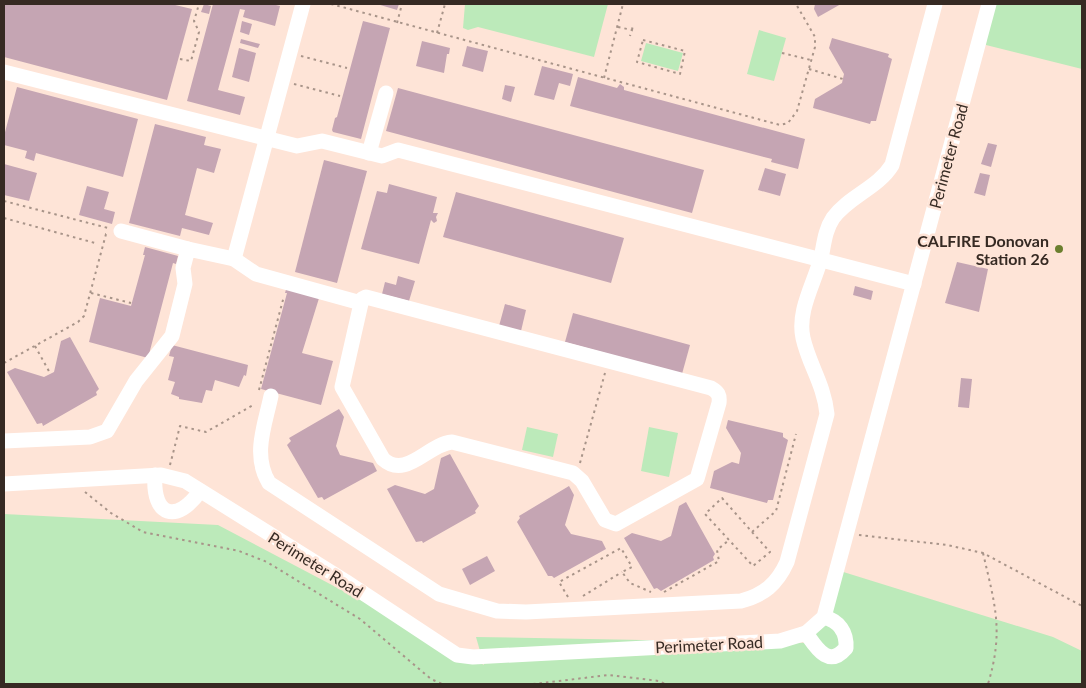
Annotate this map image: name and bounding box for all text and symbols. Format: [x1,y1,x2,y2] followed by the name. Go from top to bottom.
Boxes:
[925,101,971,211] street label: Perimeter Road
[917,231,1049,268] place label: CALFIRE Donovan Station 26
[1053,243,1065,255] marker: CALFIRE Donovan Station 26
[265,527,367,601] street label: Perimeter Road
[655,632,763,656] street label: Perimeter Road

